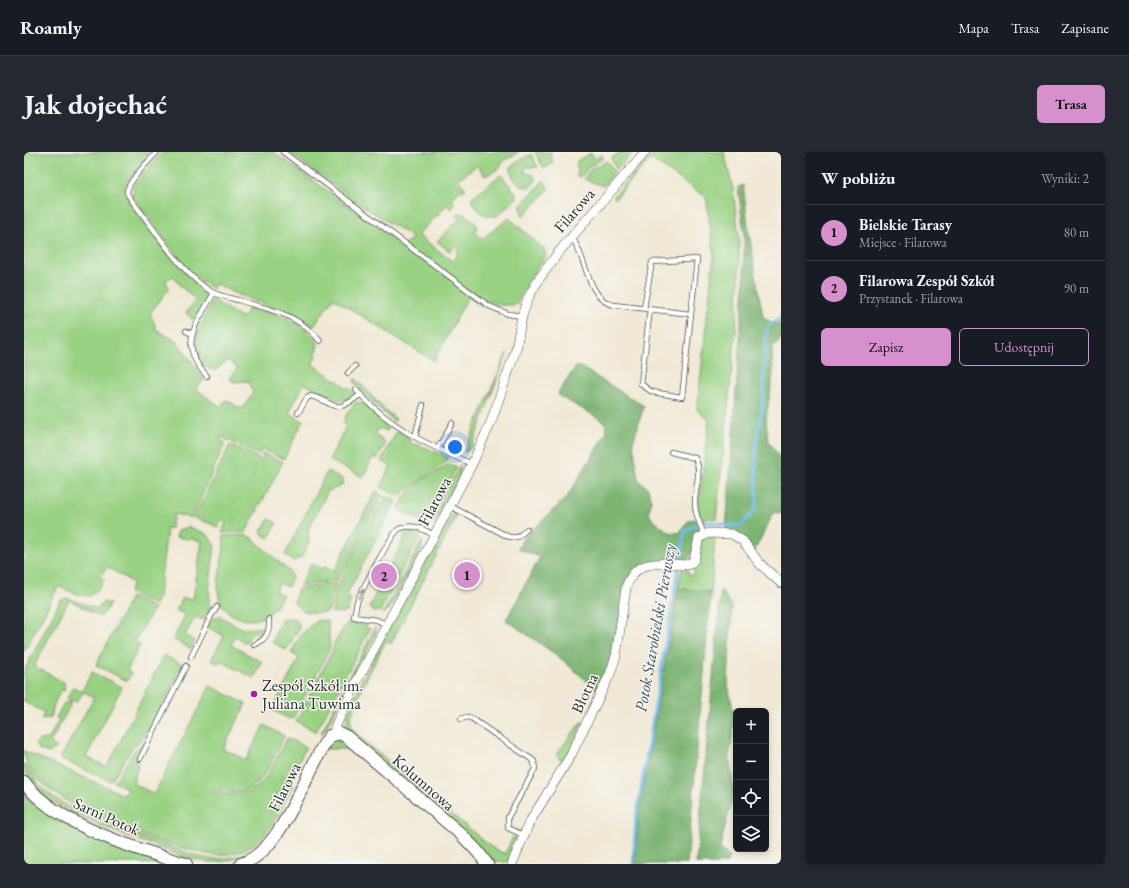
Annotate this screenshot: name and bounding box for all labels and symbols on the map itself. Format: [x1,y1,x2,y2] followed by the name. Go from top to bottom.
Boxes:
[549,183,600,237] street label: Filarowa
[445,437,465,457] your location
[413,473,456,529] street label: Filarowa
[629,542,681,714] water label: Potok Starobielski Pierwszy
[454,560,480,590] pin: 1
[371,561,397,591] pin: 2
[358,588,365,600] one-way arrow
[566,669,603,717] street label: Błotna
[260,675,363,714] place label: Zespół Szkół im. Juliana Tuwima
[249,689,259,699] marker: Zespół Szkół im. Juliana Tuwima
[388,749,460,816] street label: Kolumnowa
[263,759,306,815] street label: Filarowa
[70,792,144,841] street label: Sarni Potok

